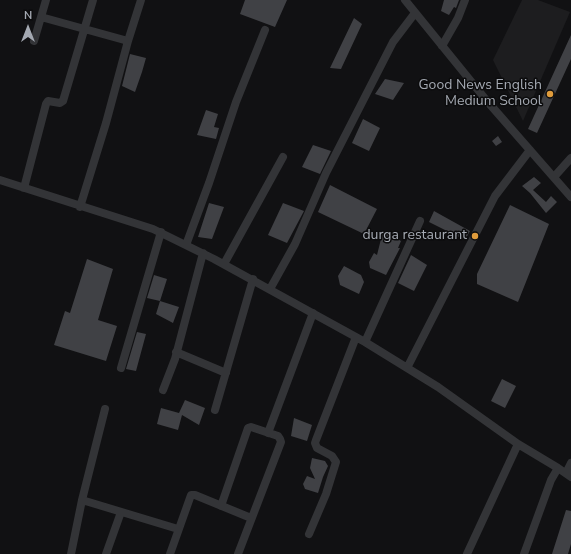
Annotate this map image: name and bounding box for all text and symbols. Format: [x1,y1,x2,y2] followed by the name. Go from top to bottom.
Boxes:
[8,8,48,48] north arrow
[24,8,32,23] text: N
[418,78,542,110] place label: Good News English Medium School
[545,89,555,99] marker: Good News English Medium School
[362,228,467,244] place label: durga restaurant
[470,231,480,241] marker: durga restaurant

